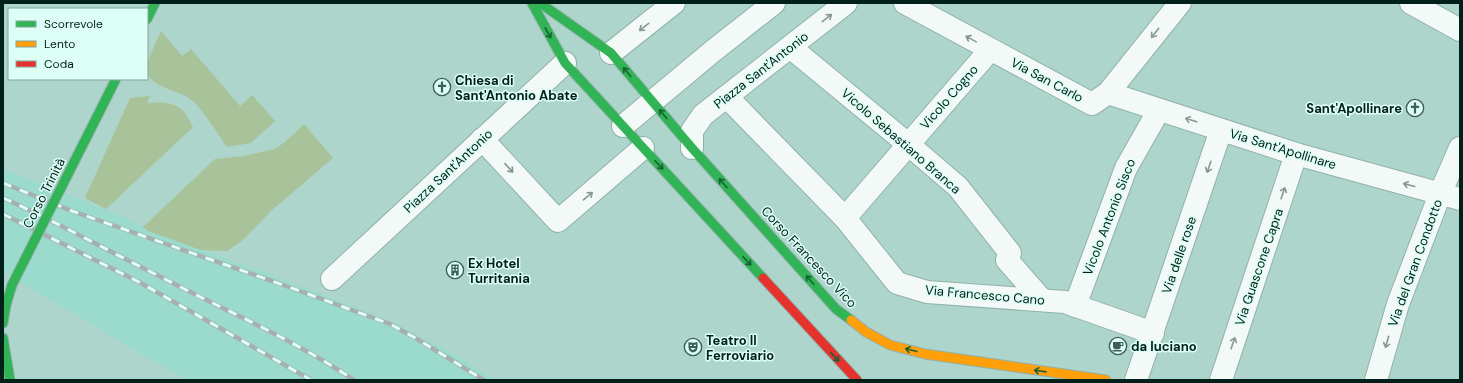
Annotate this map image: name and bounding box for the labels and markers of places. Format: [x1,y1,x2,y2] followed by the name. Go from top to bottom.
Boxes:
[455,72,578,104] place label: Chiesa di Sant'Antonio Abate
[432,77,452,97] church icon: Chiesa di Sant'Antonio Abate
[1405,98,1425,118] church icon: Sant'Apollinare
[1306,100,1402,117] place label: Sant'Apollinare
[468,255,530,287] place label: Ex Hotel Turritania
[445,260,465,280] building icon: Ex Hotel Turritania
[706,332,774,364] place label: Teatro Il Ferroviario
[1108,336,1128,356] cafe icon: da luciano
[683,337,703,357] theatre icon: Teatro Il Ferroviario
[1131,338,1197,355] place label: da luciano

